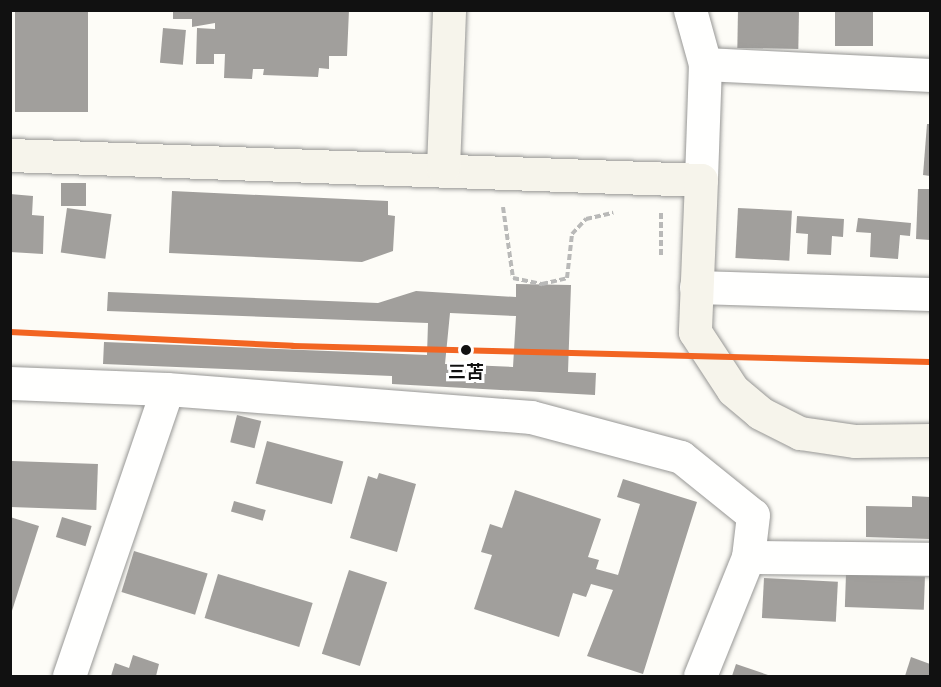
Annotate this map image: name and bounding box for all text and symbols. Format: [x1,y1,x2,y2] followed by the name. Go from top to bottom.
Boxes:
[457,341,475,359] marker: 三苫
[448,361,484,383] place label: 三苫

